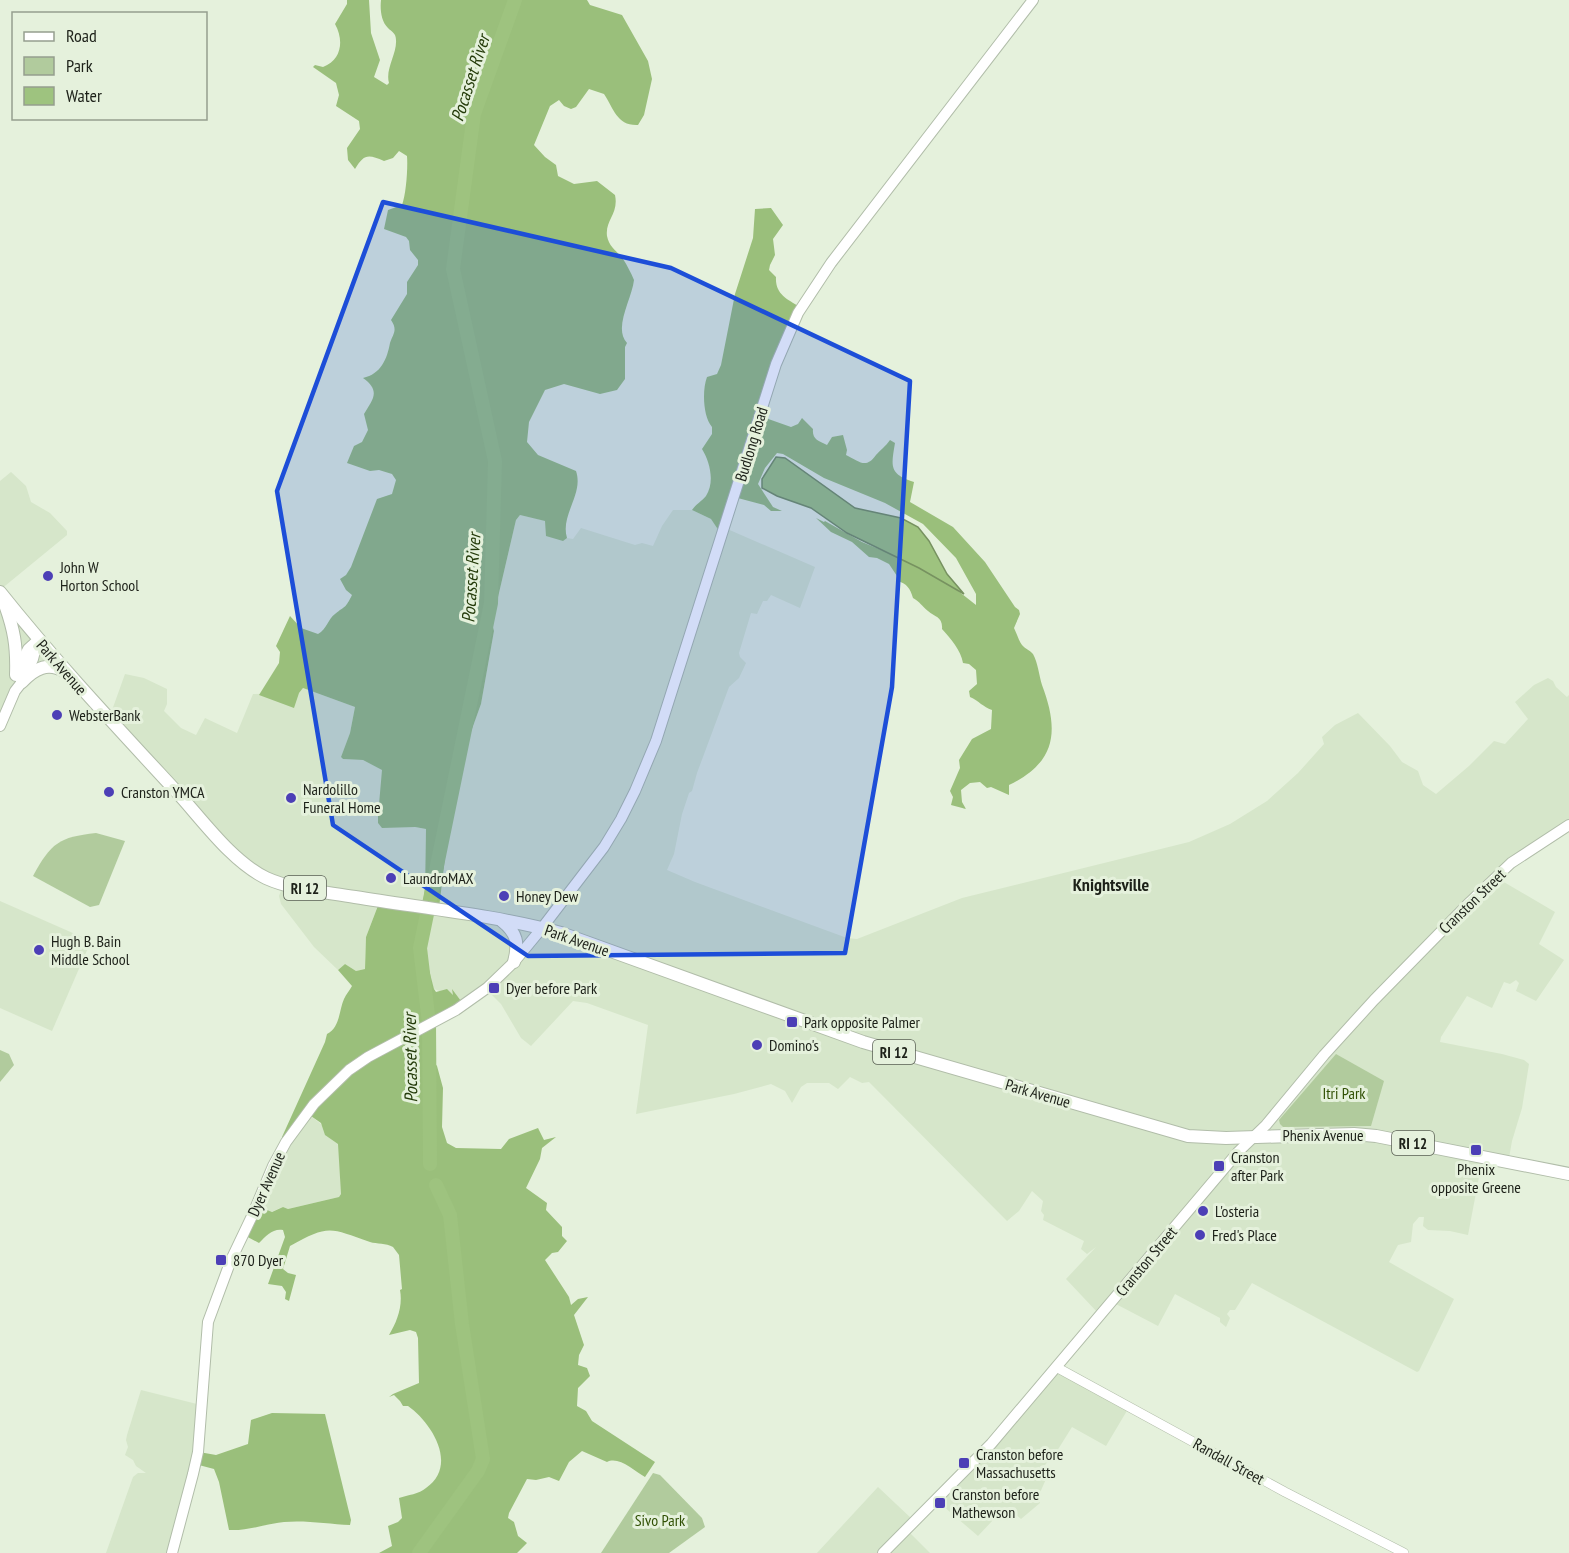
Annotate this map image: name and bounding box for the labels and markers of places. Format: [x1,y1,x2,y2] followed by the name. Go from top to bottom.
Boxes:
[59,557,139,595] place label: John W Horton School
[41,569,55,583] marker: John W Horton School
[69,705,141,725] place label: WebsterBank
[50,708,64,722] marker: WebsterBank
[303,779,381,817] place label: Nardolillo Funeral Home
[121,782,205,802] place label: Cranston YMCA
[102,785,116,799] marker: Cranston YMCA
[284,791,298,805] marker: Nardolillo Funeral Home
[403,868,473,888] place label: LaundroMAX
[384,871,398,885] marker: LaundroMAX
[516,886,579,906] place label: Honey Dew
[497,889,511,903] marker: Honey Dew
[51,931,130,969] place label: Hugh B. Bain Middle School
[32,943,46,957] marker: Hugh B. Bain Middle School
[506,978,598,998] place label: Dyer before Park
[487,981,501,995] marker: Dyer before Park
[804,1012,921,1032] place label: Park opposite Palmer
[785,1015,799,1029] marker: Park opposite Palmer
[769,1035,819,1055] place label: Domino's
[750,1038,764,1052] marker: Domino's
[1469,1143,1483,1157] marker: Phenix opposite Greene
[1231,1147,1285,1185] place label: Cranston after Park
[1212,1159,1226,1173] marker: Cranston after Park
[1431,1159,1521,1197] place label: Phenix opposite Greene
[1215,1201,1259,1221] place label: L'osteria
[1196,1204,1210,1218] marker: L'osteria
[1212,1225,1277,1245] place label: Fred's Place
[1193,1228,1207,1242] marker: Fred's Place
[233,1250,284,1270] place label: 870 Dyer
[214,1253,228,1267] marker: 870 Dyer
[976,1444,1063,1482] place label: Cranston before Massachusetts
[957,1456,971,1470] marker: Cranston before Massachusetts
[952,1484,1039,1522] place label: Cranston before Mathewson
[933,1496,947,1510] marker: Cranston before Mathewson

